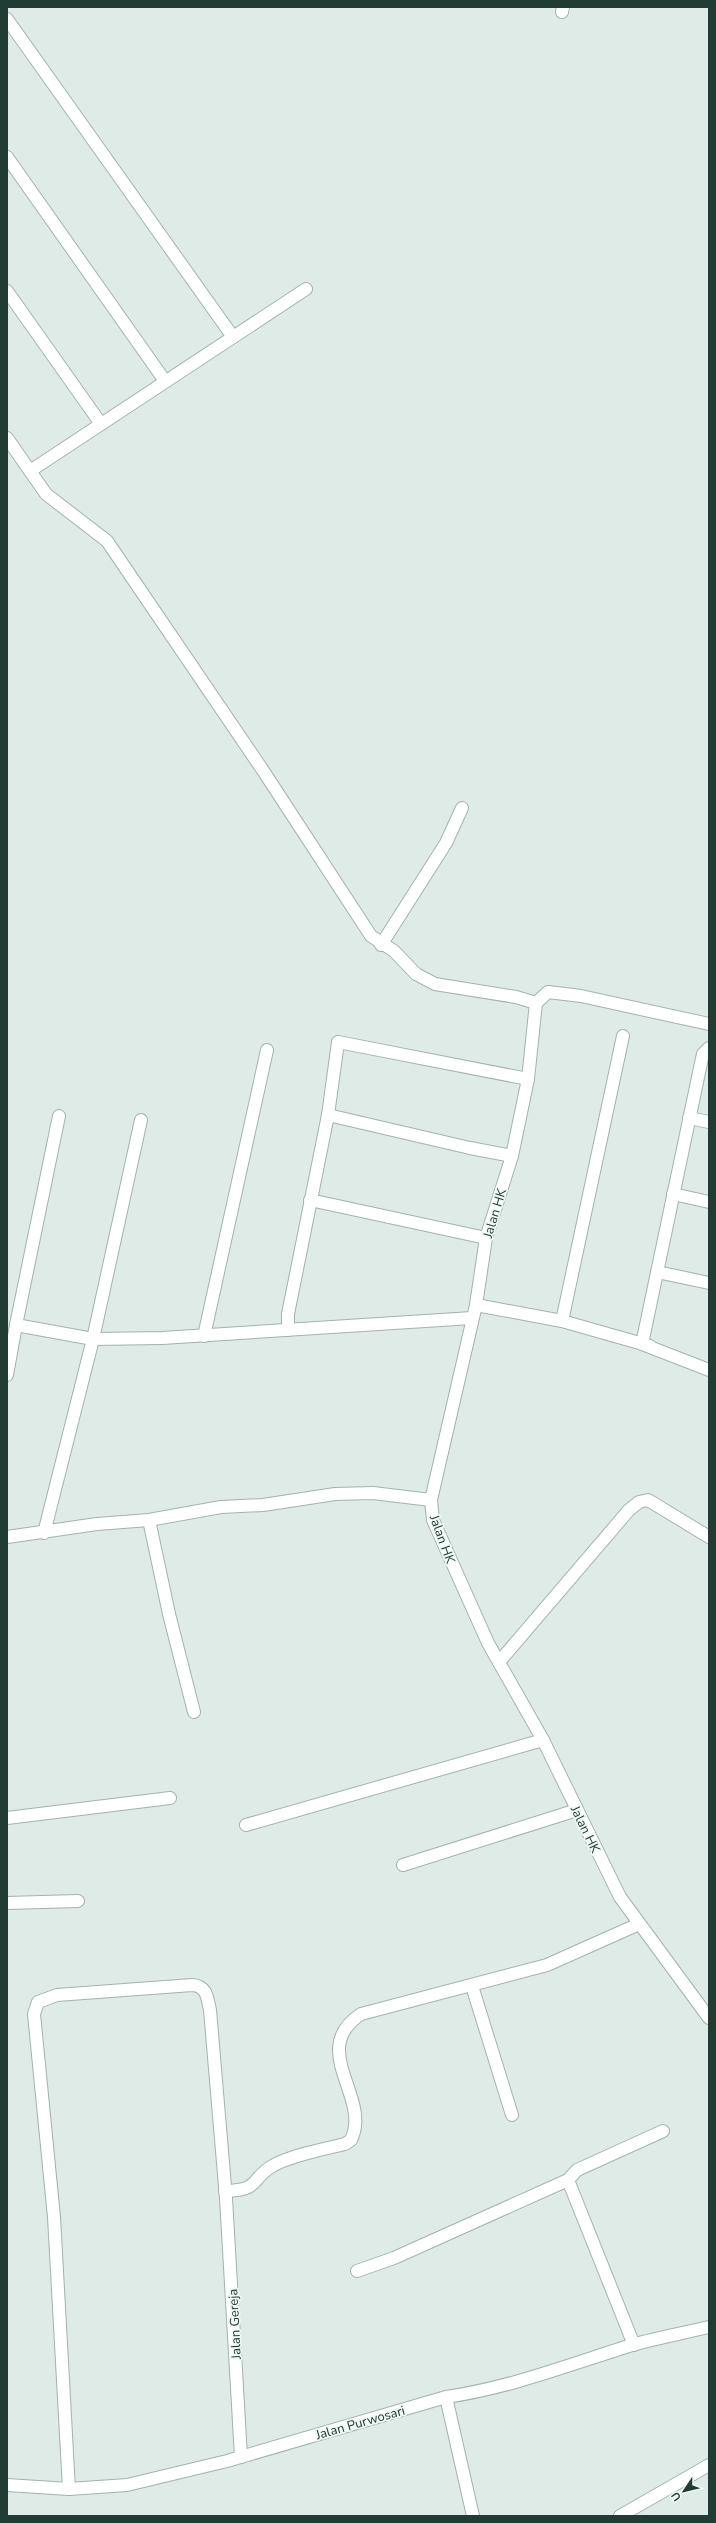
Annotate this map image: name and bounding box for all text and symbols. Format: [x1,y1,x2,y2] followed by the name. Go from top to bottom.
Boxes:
[479,1186,511,1241] street label: Jalan HK
[425,1512,459,1567] street label: Jalan HK
[565,1802,605,1857] street label: Jalan HK
[224,2288,246,2361] street label: Jalan Gereja
[313,2402,407,2445] street label: Jalan Purwosari
[664,2471,704,2511] north arrow
[668,2489,685,2504] text: U

